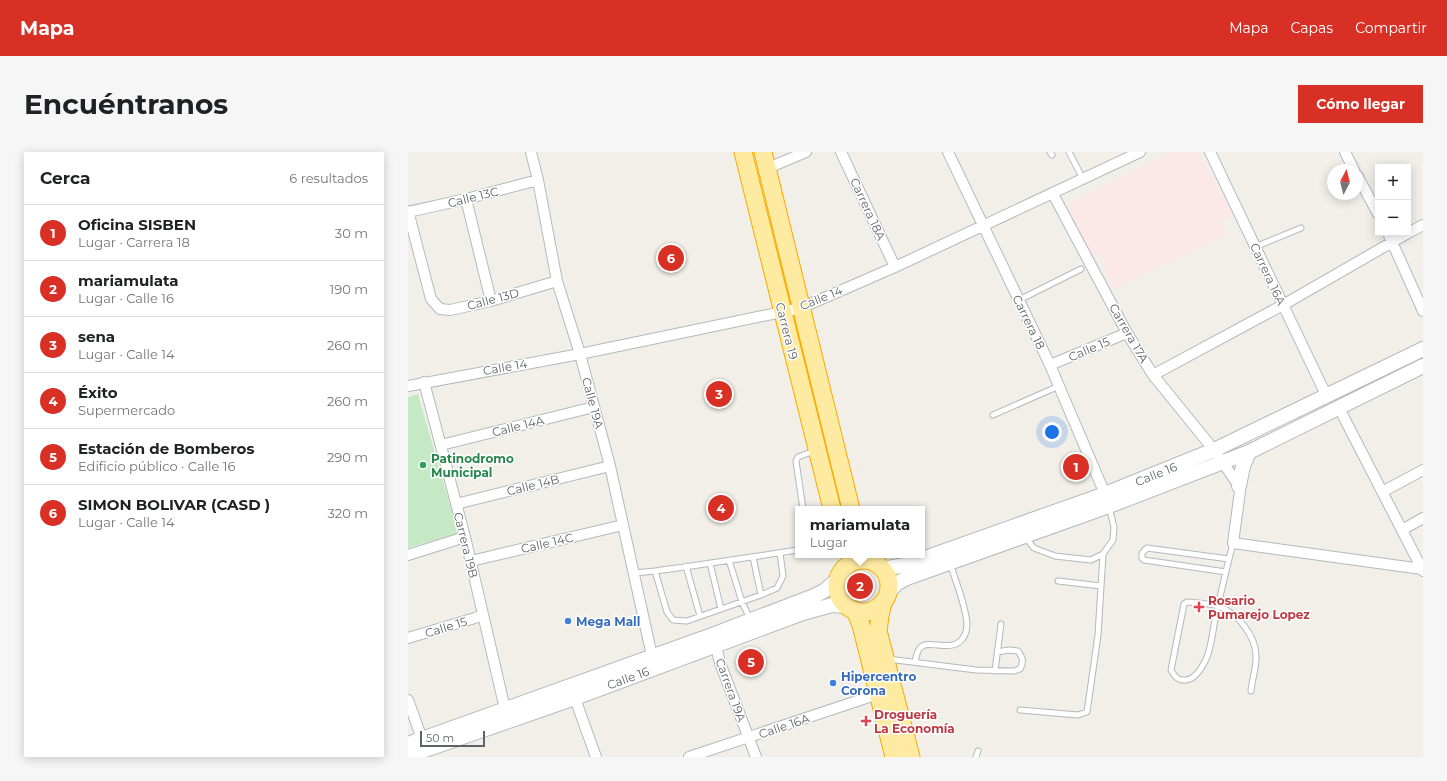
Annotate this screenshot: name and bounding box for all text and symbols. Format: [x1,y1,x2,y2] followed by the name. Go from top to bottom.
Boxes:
[20,17,75,40] text: Mapa
[1229,19,1269,37] text: Mapa
[1291,19,1333,37] text: Capas
[1355,19,1427,37] text: Compartir
[1298,85,1423,123] button: Cómo llegar
[24,87,228,121] text: Encuéntranos
[1327,164,1363,200] north arrow
[1375,164,1411,236] map controls
[1375,164,1411,200] button: +
[40,168,90,188] text: Cerca
[289,170,368,186] text: 6 resultados
[847,175,889,243] street label: Carrera 18A
[446,183,500,211] street label: Calle 13C
[1375,200,1411,236] button: −
[78,215,196,234] text: Oficina SISBEN
[50,225,56,241] text: 1
[335,225,368,241] text: 30 m
[78,234,190,250] text: Lugar · Carrera 18
[1247,240,1289,308] street label: Carrera 16A
[658,243,684,273] pin: 6
[78,271,179,290] text: mariamulata
[49,281,57,297] text: 2
[330,281,368,297] text: 190 m
[798,283,845,313] street label: Calle 14
[465,285,521,313] street label: Calle 13D
[78,290,174,306] text: Lugar · Calle 16
[1009,292,1049,352] street label: Carrera 18
[773,301,801,361] street label: Carrera 19
[1106,301,1152,366] street label: Carrera 17A
[78,327,115,346] text: sena
[1066,334,1112,364] street label: Calle 15
[49,337,57,353] text: 3
[327,337,368,353] text: 260 m
[78,346,175,362] text: Lugar · Calle 14
[482,356,528,378] street label: Calle 14
[579,376,607,431] street label: Calle 19A
[706,379,732,409] pin: 3
[78,383,118,402] text: Éxito
[49,393,57,409] text: 4
[327,393,368,409] text: 260 m
[78,402,175,418] text: Supermercado
[490,412,546,440] street label: Calle 14A
[1042,422,1062,442] your location
[78,439,254,458] text: Estación de Bomberos
[49,449,57,465] text: 5
[327,449,368,465] text: 290 m
[431,451,514,480] place label: Patinodromo Municipal
[1063,452,1089,482] pin: 1
[78,458,235,474] text: Edificio público · Calle 16
[1133,459,1179,489] street label: Calle 16
[418,460,428,470] marker: Patinodromo Municipal
[505,471,561,499] street label: Calle 14B
[708,493,734,523] pin: 4
[78,495,270,514] text: SIMON BOLIVAR (CASD )
[49,505,57,521] text: 6
[328,505,368,521] text: 320 m
[795,506,925,558] popup
[451,511,481,579] street label: Carrera 19B
[78,514,175,530] text: Lugar · Calle 14
[810,515,910,534] text: mariamulata
[519,530,575,556] street label: Calle 14C
[810,534,848,550] text: Lugar
[847,571,873,601] pin: 2
[1208,593,1310,622] place label: Rosario Pumarejo Lopez
[1193,601,1205,613] marker: Rosario Pumarejo Lopez
[423,613,469,641] street label: Calle 15
[576,614,640,629] place label: Mega Mall
[563,616,573,626] marker: Mega Mall
[738,647,764,677] pin: 5
[713,656,750,724] street label: Carrera 19A
[605,663,651,693] street label: Calle 16
[841,669,916,698] place label: Hipercentro Corona
[828,678,838,688] marker: Hipercentro Corona
[874,707,955,736] place label: Droguería La Economía
[757,710,812,742] street label: Calle 16A
[861,716,871,726] marker: Droguería La Economía
[420,729,485,748] scale bar
[426,731,454,745] text: 50 m

